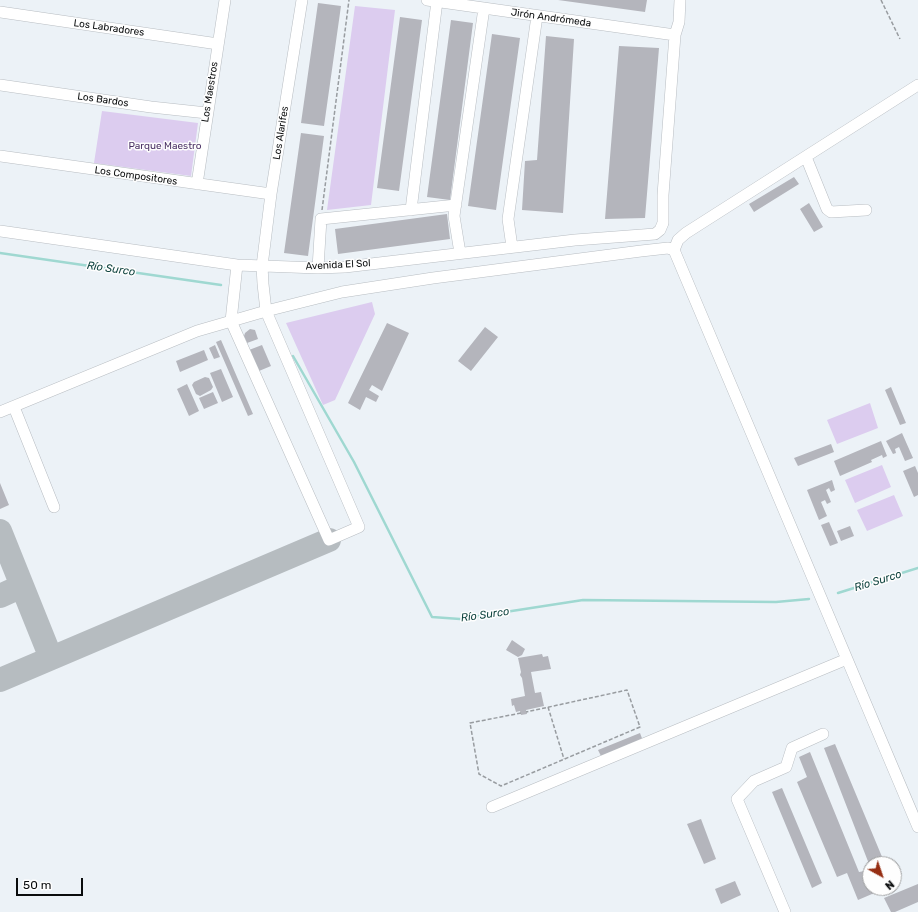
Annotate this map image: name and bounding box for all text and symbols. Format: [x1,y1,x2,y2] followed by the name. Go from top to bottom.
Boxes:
[510,6,592,30] street label: Jirón Andrómeda
[73,17,145,39] street label: Los Labradores
[199,61,221,123] street label: Los Maestros
[77,90,129,110] street label: Los Bardos
[271,105,291,161] street label: Los Alarifes
[128,140,202,152] park label: Parque Maestro
[94,164,178,188] street label: Los Compositores
[305,257,371,273] street label: Avenida El Sol
[86,259,136,279] water label: Río Surco
[853,568,903,594] water label: Río Surco
[460,605,510,625] water label: Río Surco
[862,856,902,896] north arrow
[18,870,85,896] scale bar
[882,877,897,892] text: N
[23,878,51,892] text: 50 m

